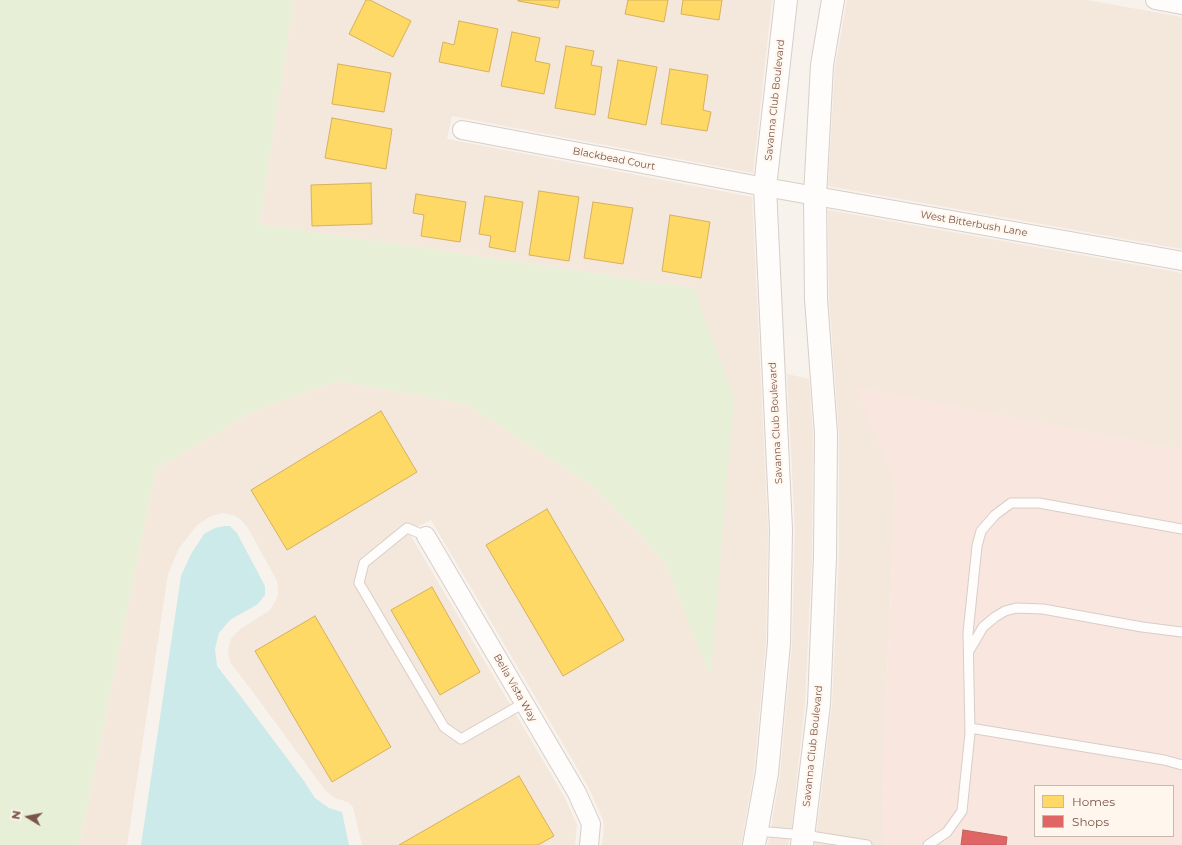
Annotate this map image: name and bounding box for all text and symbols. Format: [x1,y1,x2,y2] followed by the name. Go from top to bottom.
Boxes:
[763,39,787,161] street label: Savanna Club Boulevard
[572,145,656,173] street label: Blackbead Court
[920,209,1028,239] street label: West Bitterbush Lane
[767,362,785,484] street label: Savanna Club Boulevard
[491,652,539,724] street label: Bella Vista Way
[801,685,825,807] street label: Savanna Club Boulevard
[1034,785,1174,837] legend
[1072,794,1115,809] text: Homes
[8,797,48,837] north arrow
[9,809,24,821] text: N
[1072,814,1109,829] text: Shops

